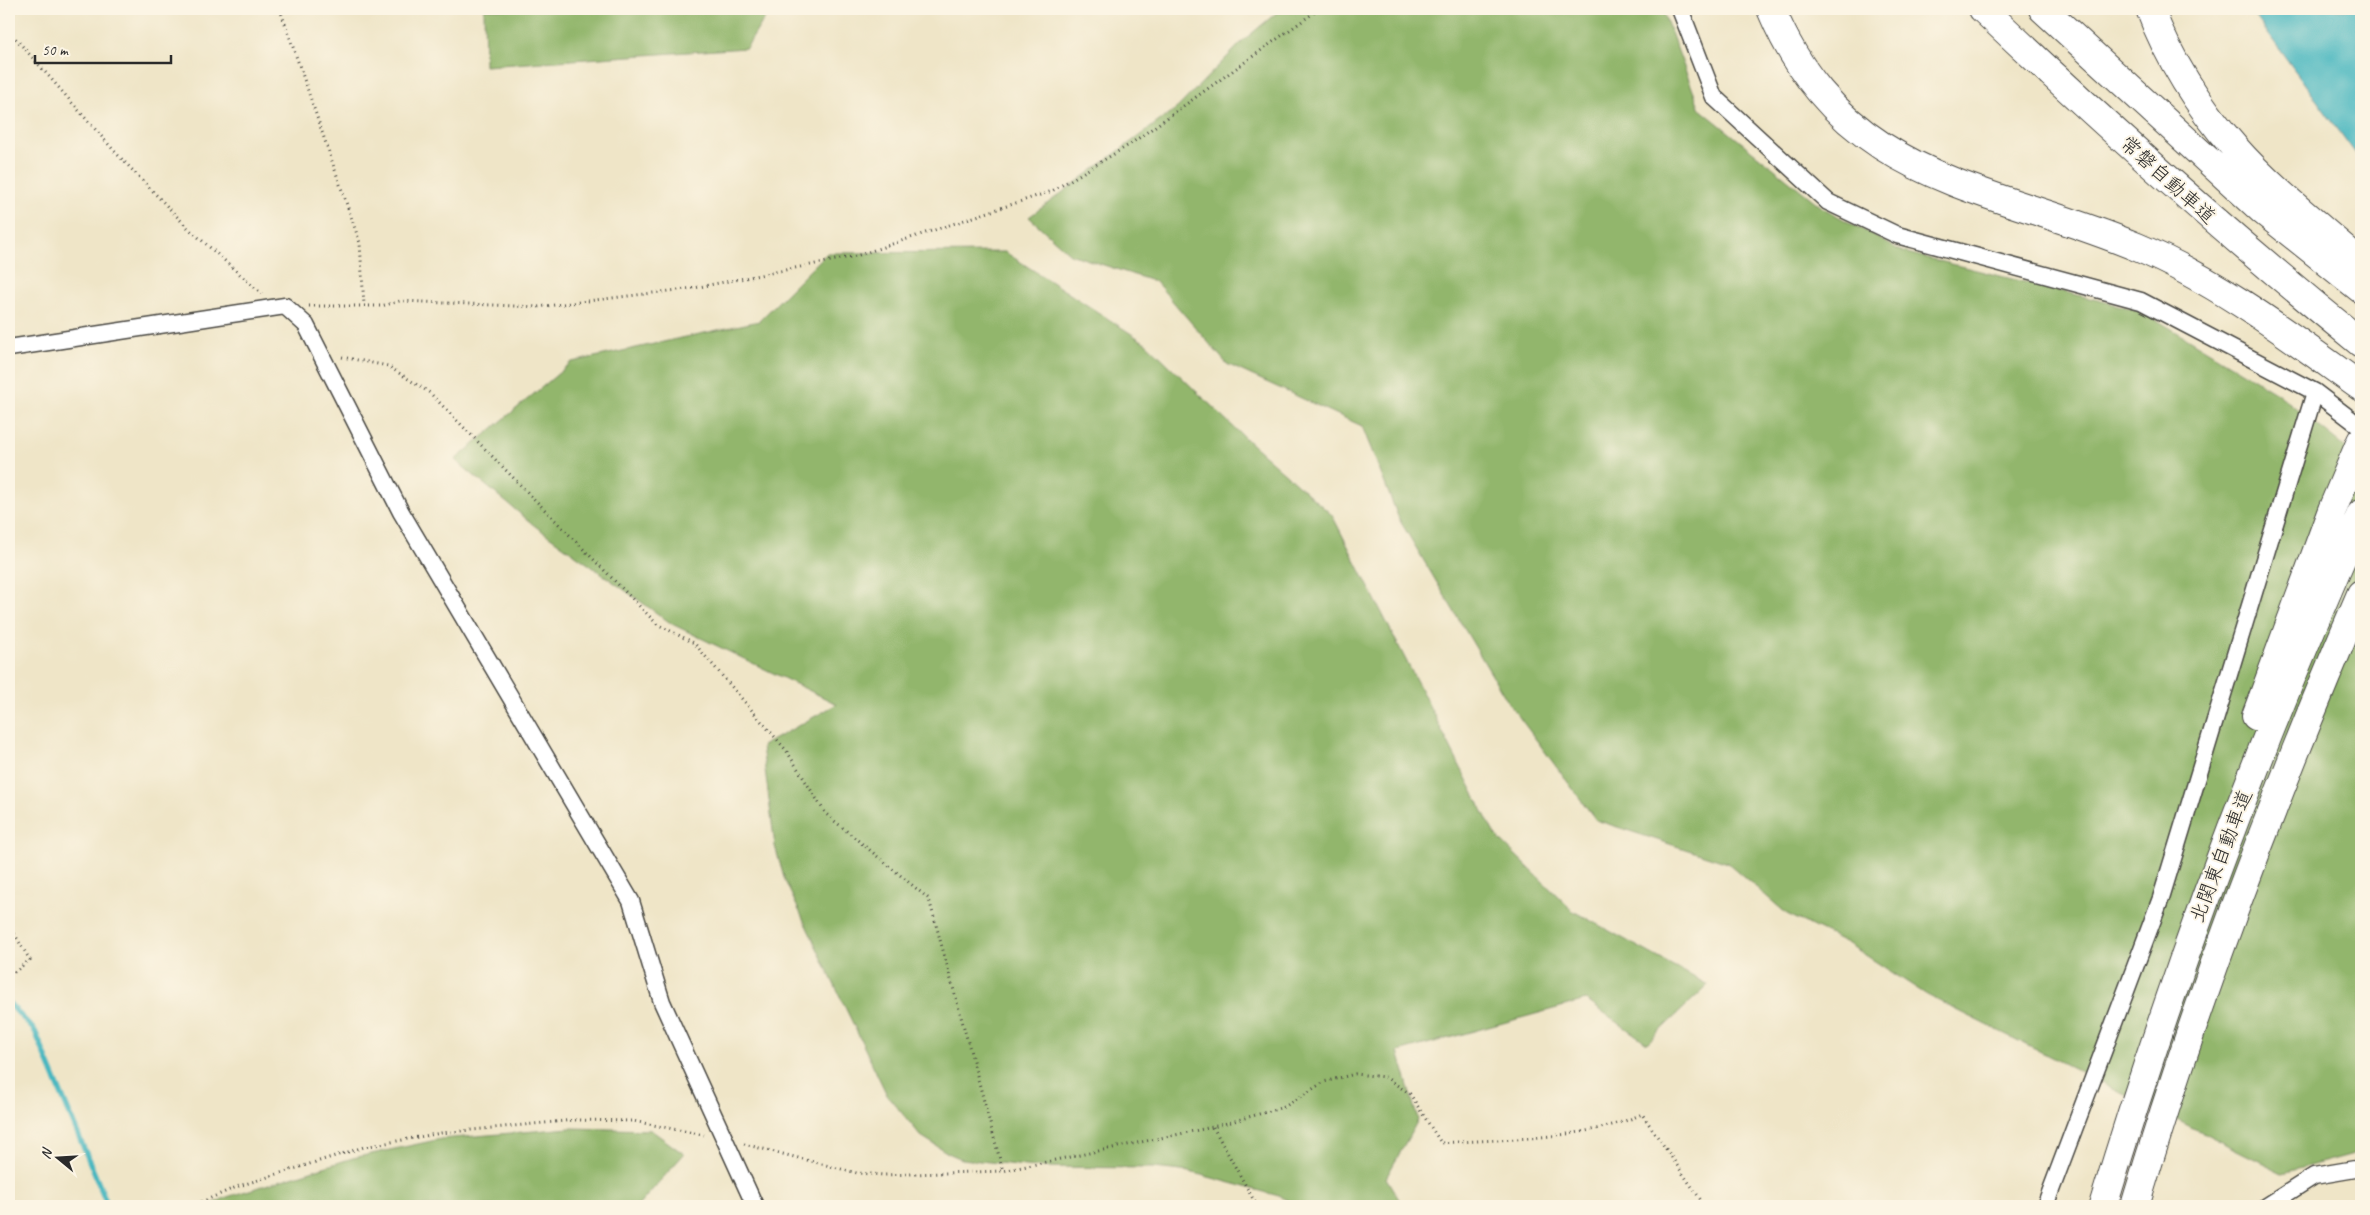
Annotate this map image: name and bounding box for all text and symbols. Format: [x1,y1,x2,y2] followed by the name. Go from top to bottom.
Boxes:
[35,32,171,64] scale bar
[42,41,69,60] text: 50 m
[2115,131,2221,229] street label: 常磐自動車道
[2184,786,2258,926] street label: 北関東自動車道
[32,1132,82,1182] north arrow
[37,1145,56,1161] text: N

